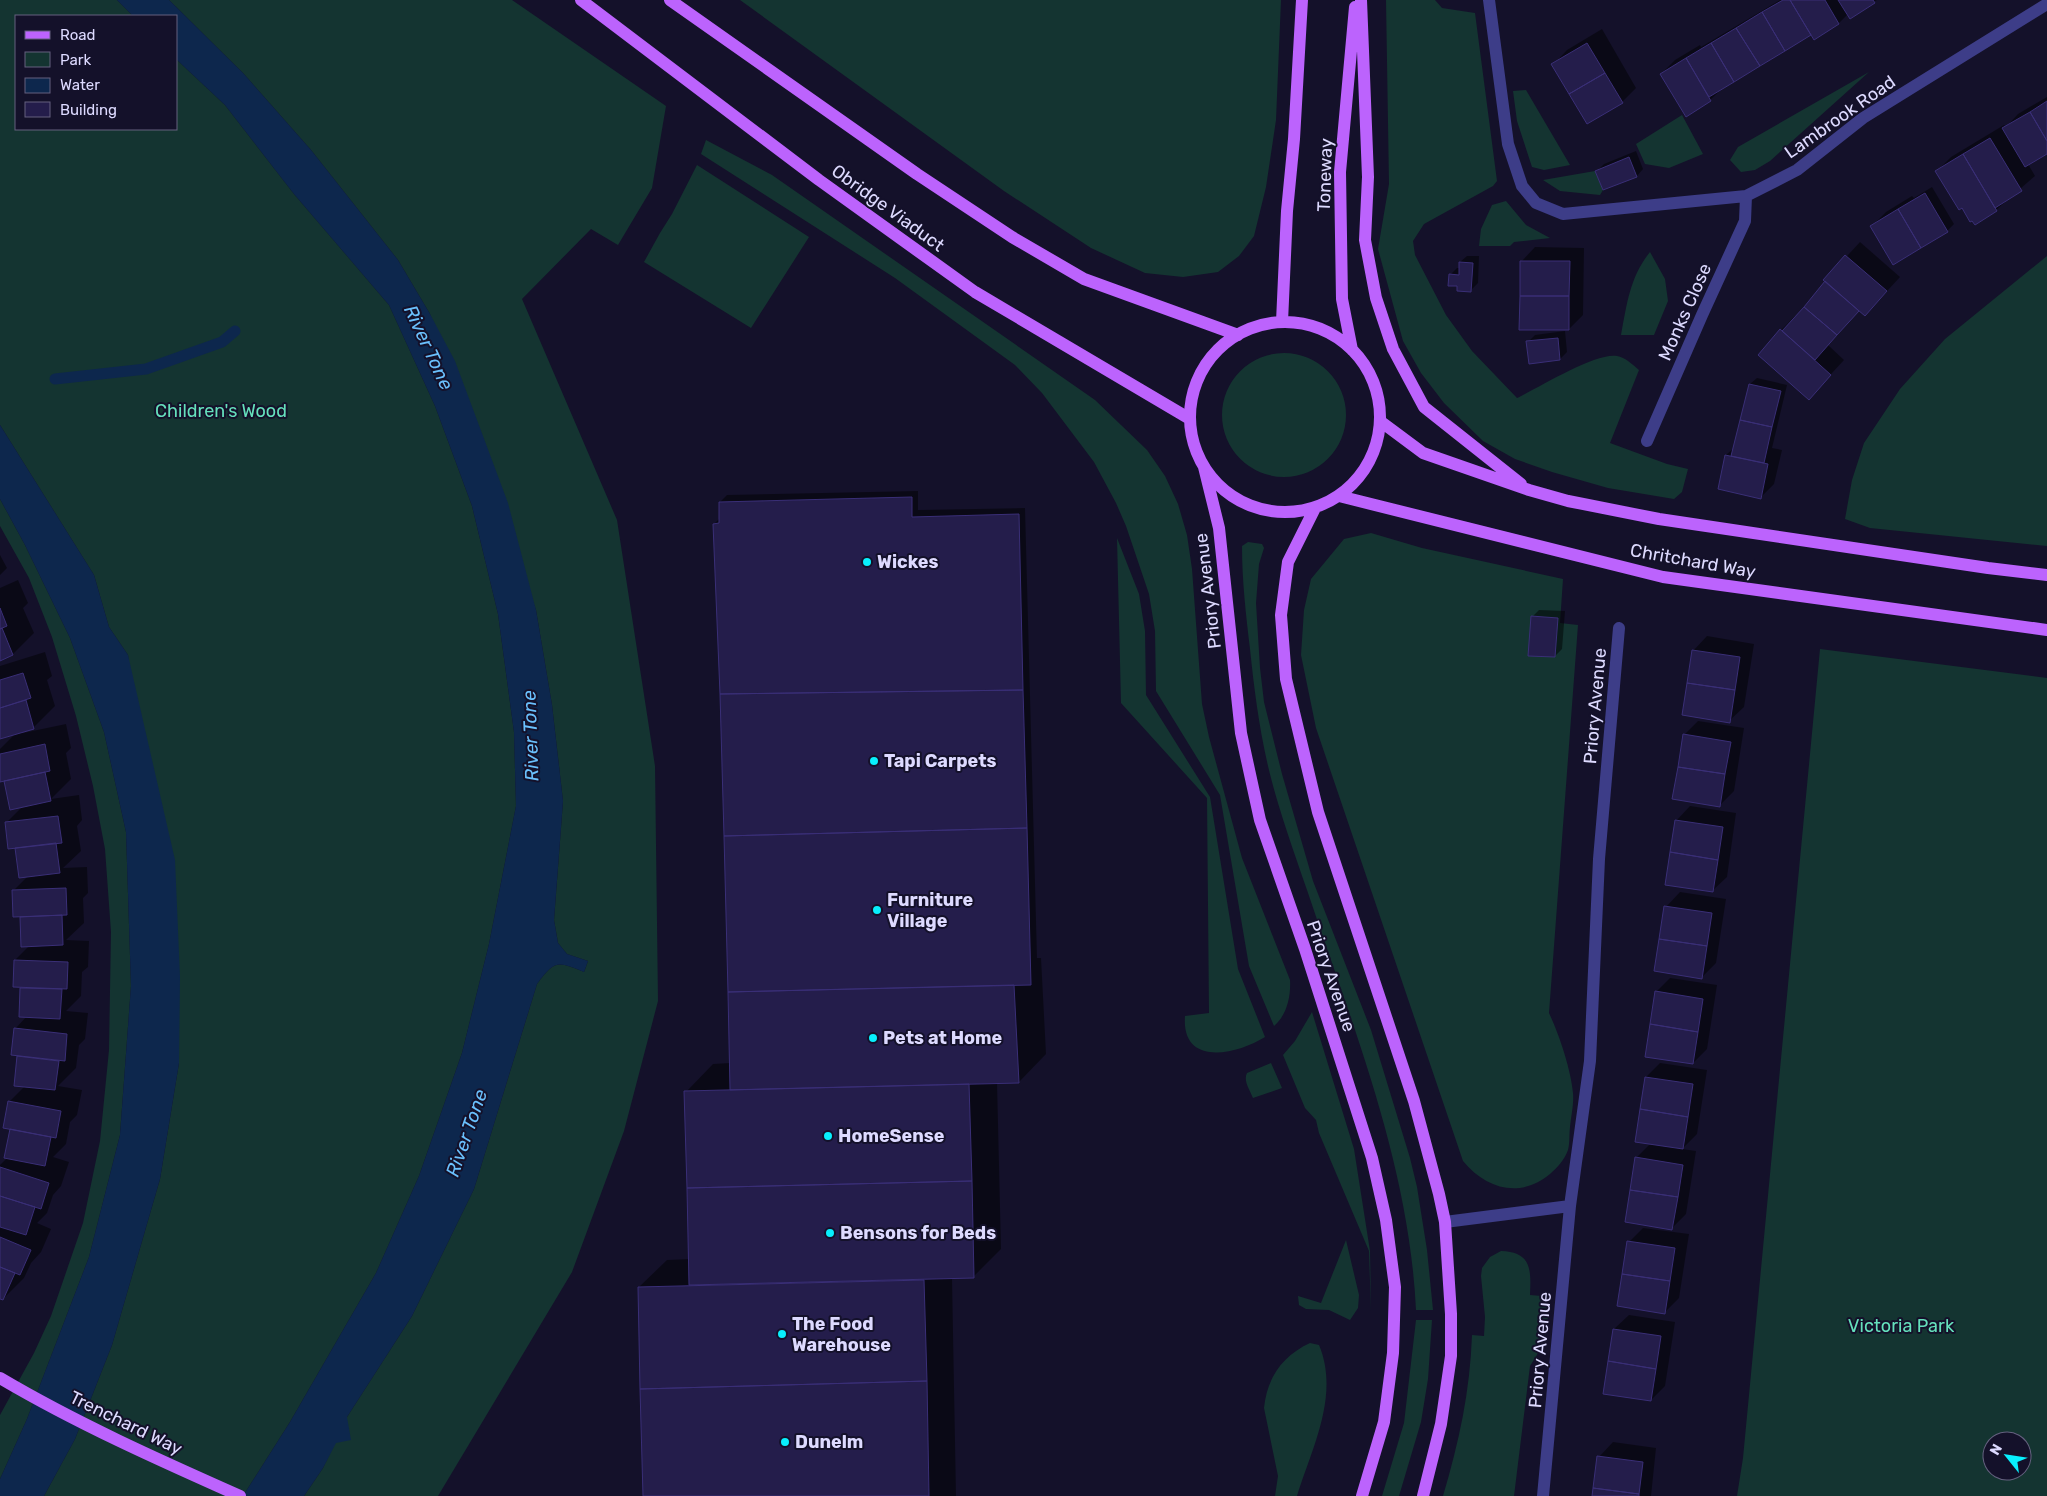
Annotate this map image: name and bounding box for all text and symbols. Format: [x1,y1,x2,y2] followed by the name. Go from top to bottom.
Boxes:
[15,15,178,130] legend
[60,26,96,44] text: Road
[60,51,91,69] text: Park
[1780,71,1900,163] street label: Lambrook Road
[60,76,100,94] text: Water
[60,101,117,119] text: Building
[1313,138,1337,212] street label: Toneway
[827,160,949,256] street label: Obridge Viaduct
[1654,260,1716,364] street label: Monks Close
[399,301,458,394] water label: River Tone
[155,400,287,422] park label: Children's Wood
[1190,532,1226,650] street label: Priory Avenue
[1628,539,1758,583] street label: Chritchard Way
[877,551,939,573] place label: Wickes
[861,556,873,568] marker: Wickes
[1579,647,1611,765] street label: Priory Avenue
[517,690,544,782] water label: River Tone
[884,750,997,772] place label: Tapi Carpets
[868,755,880,767] marker: Tapi Carpets
[887,889,974,932] place label: Furniture Village
[871,904,883,916] marker: Furniture Village
[1302,917,1360,1035] street label: Priory Avenue
[883,1027,1003,1049] place label: Pets at Home
[867,1032,879,1044] marker: Pets at Home
[441,1086,492,1180] water label: River Tone
[838,1125,945,1147] place label: HomeSense
[822,1130,834,1142] marker: HomeSense
[840,1222,996,1244] place label: Bensons for Beds
[824,1227,836,1239] marker: Bensons for Beds
[1524,1291,1556,1409] street label: Priory Avenue
[792,1313,891,1356] place label: The Food Warehouse
[1848,1315,1955,1337] park label: Victoria Park
[776,1328,788,1340] marker: The Food Warehouse
[66,1386,186,1460] street label: Trenchard Way
[795,1431,863,1453] place label: Dunelm
[1982,1431,2032,1481] north arrow
[779,1436,791,1448] marker: Dunelm
[1986,1441,2006,1458] text: N

